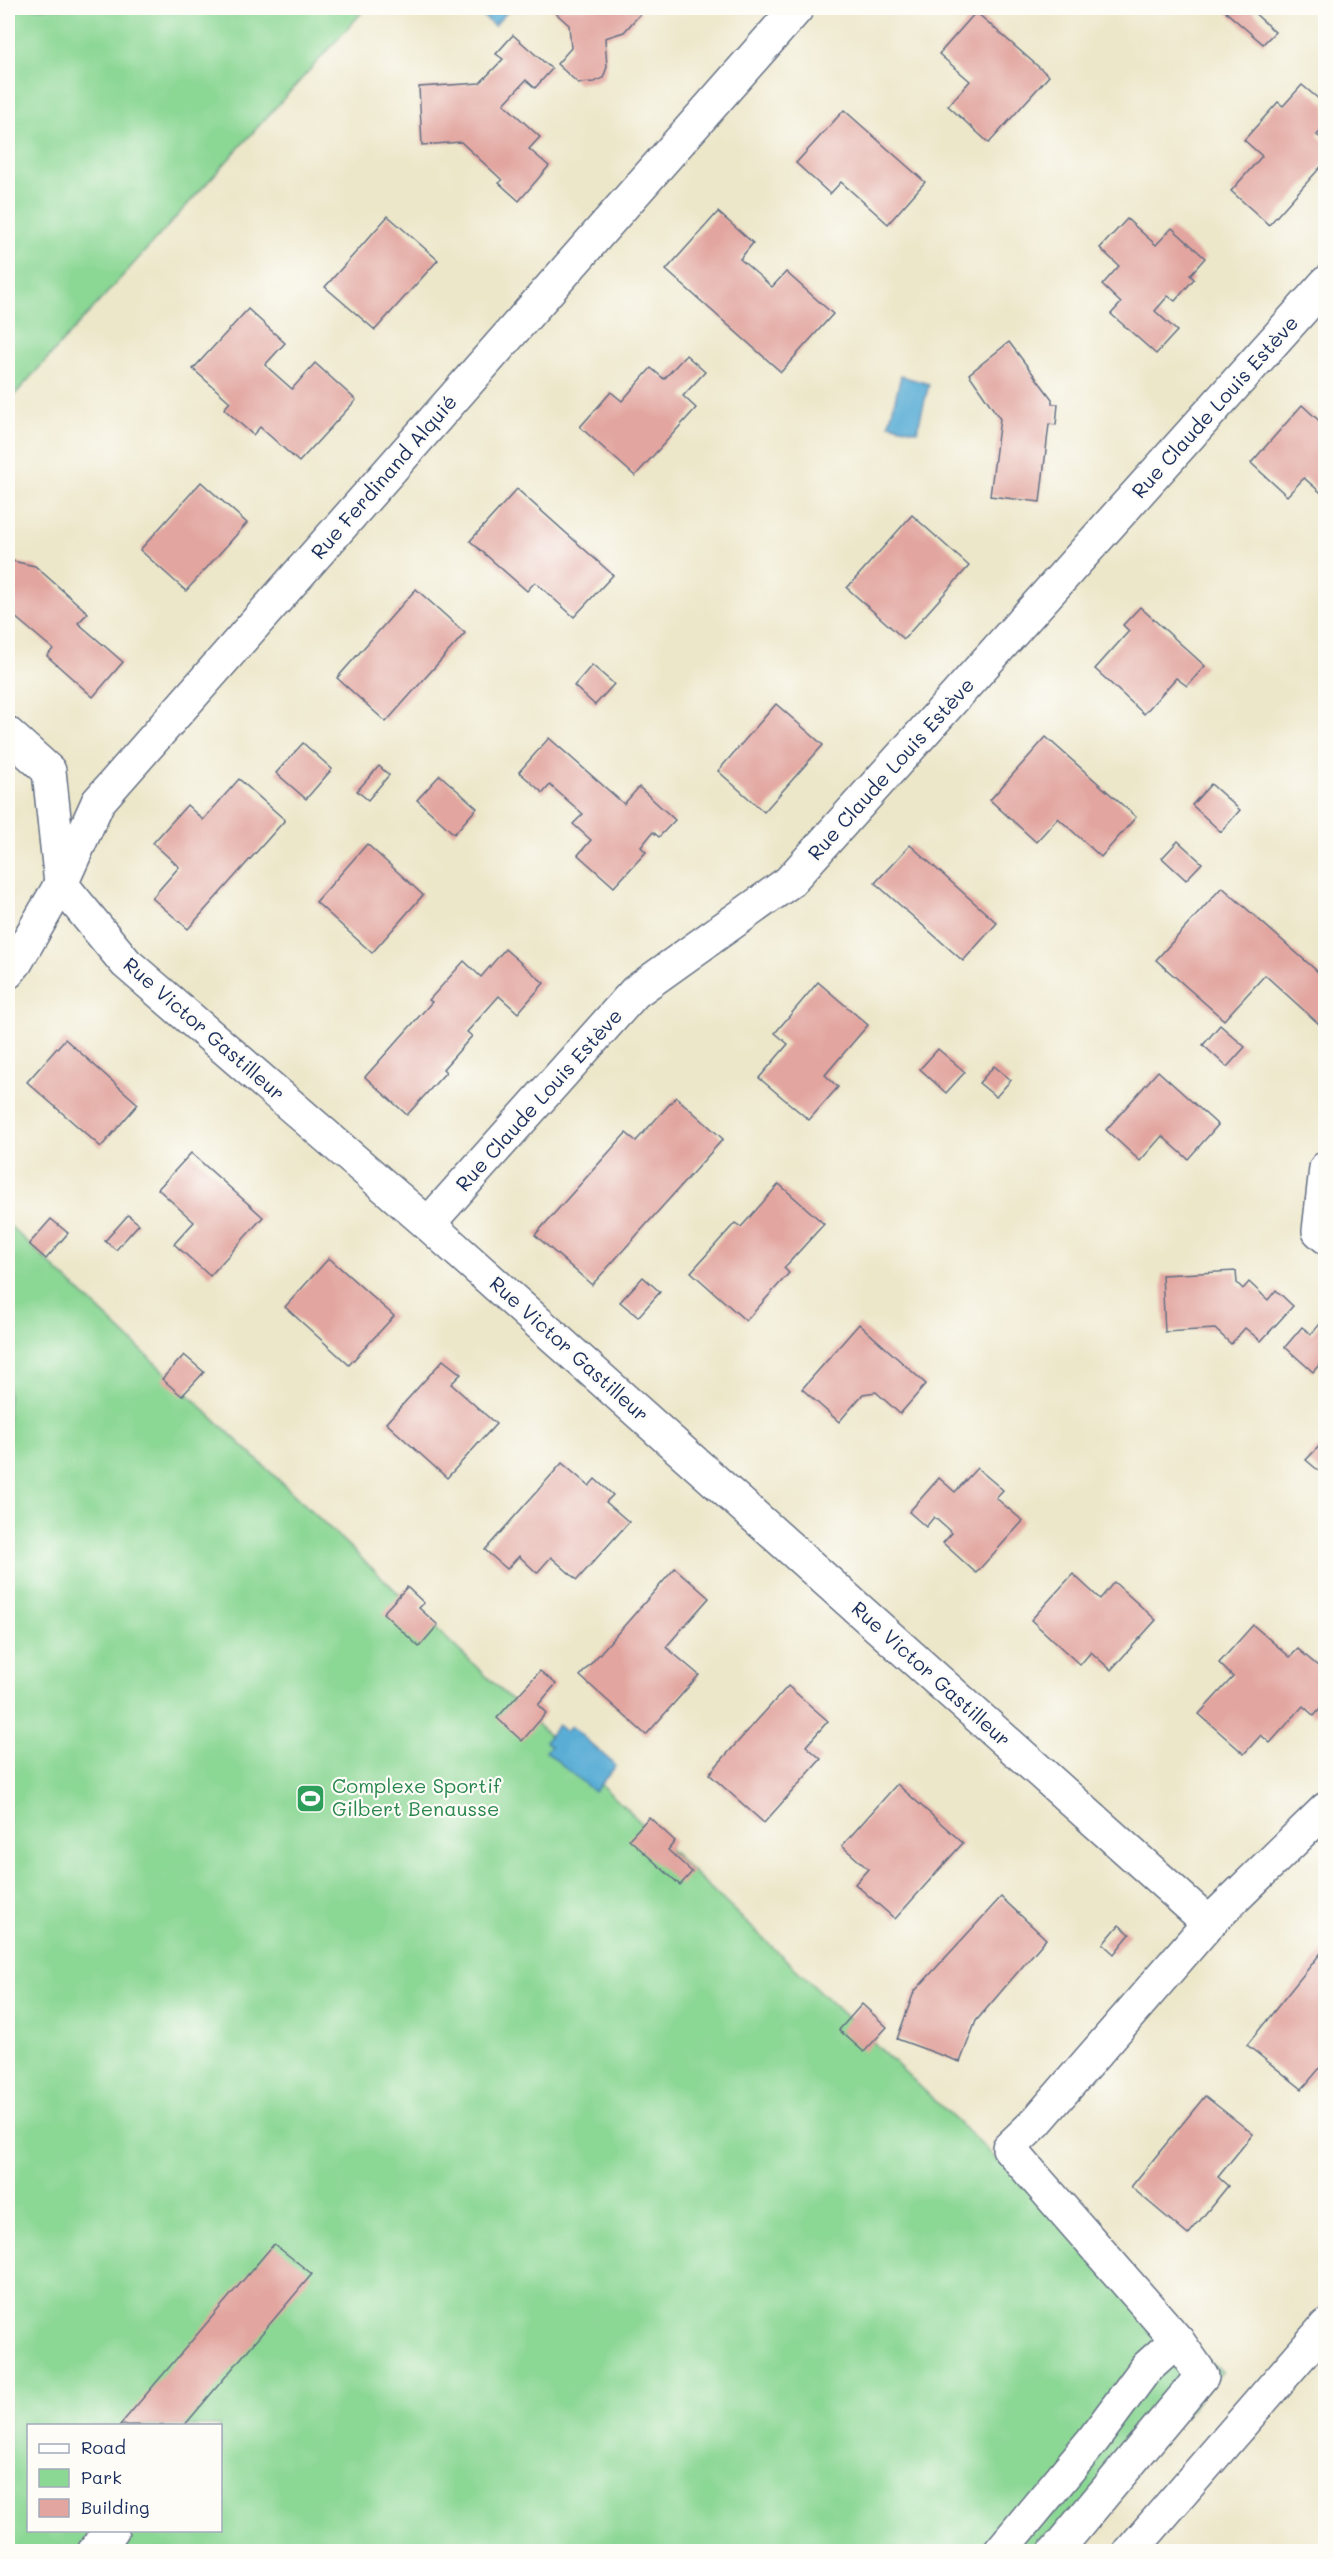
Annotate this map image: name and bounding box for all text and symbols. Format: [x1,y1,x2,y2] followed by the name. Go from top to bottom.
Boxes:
[1125,310,1303,503] street label: Rue Claude Louis Estève
[305,389,462,564] street label: Rue Ferdinand Alquié
[801,672,979,865] street label: Rue Claude Louis Estève
[119,951,291,1106] street label: Rue Victor Gastilleur
[449,1003,627,1196] street label: Rue Claude Louis Estève
[485,1270,655,1427] street label: Rue Victor Gastilleur
[847,1595,1017,1752] street label: Rue Victor Gastilleur
[332,1772,502,1821] place label: Complexe Sportif Gilbert Benausse
[295,1782,327,1814] sports icon: Complexe Sportif Gilbert Benausse
[27,2424,222,2532] legend
[81,2435,126,2459] text: Road
[81,2465,122,2489] text: Park
[81,2495,149,2519] text: Building

